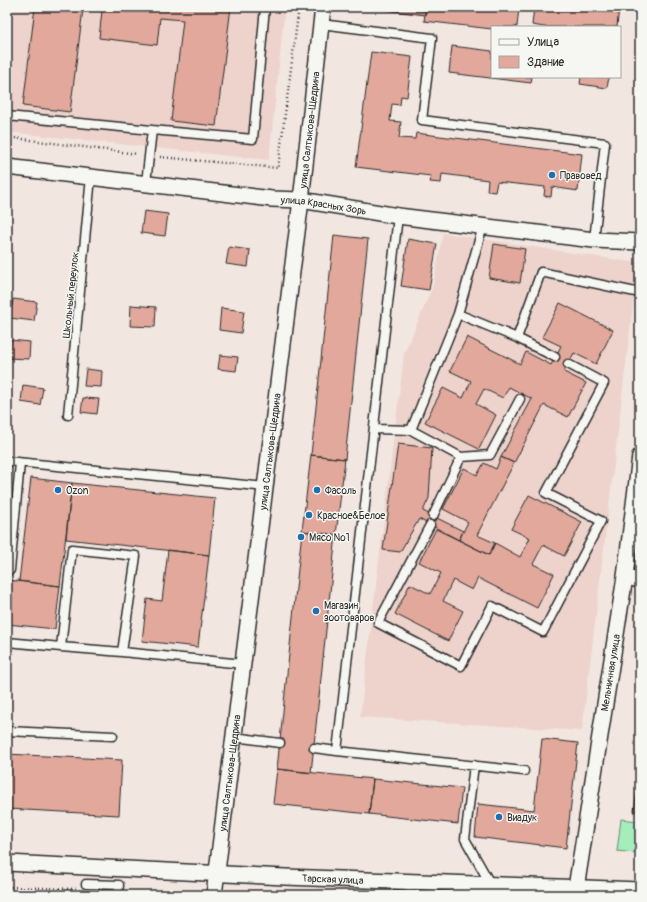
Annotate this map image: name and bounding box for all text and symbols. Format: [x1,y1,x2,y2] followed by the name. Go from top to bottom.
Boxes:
[491,26,621,78] legend
[527,35,559,50] text: Улица
[527,55,564,70] text: Здание
[297,70,323,190] street label: улица Салтыкова-Щедрина
[547,170,557,180] marker: Правовед
[560,170,602,182] place label: Правовед
[279,194,368,218] street label: улица Красных Зорь
[60,251,81,339] street label: Школьный переулок
[257,392,284,512] street label: улица Салтыкова-Щедрина
[53,485,63,495] marker: Ozon
[66,485,89,497] place label: Ozon
[312,485,322,495] marker: Фасоль
[325,485,357,497] place label: Фасоль
[304,510,314,520] marker: Красное&Белое
[317,510,385,522] place label: Красное&Белое
[296,532,306,542] marker: Мясо №1
[309,532,350,544] place label: Мясо №1
[324,600,375,624] place label: Магазин зоотоваров
[311,606,321,616] marker: Магазин зоотоваров
[599,633,623,712] street label: Мельничная улица
[217,714,244,833] street label: улица Салтыкова-Щедрина
[494,812,504,822] marker: Виадук
[507,812,537,824] place label: Виадук
[302,873,364,887] street label: Тарская улица

